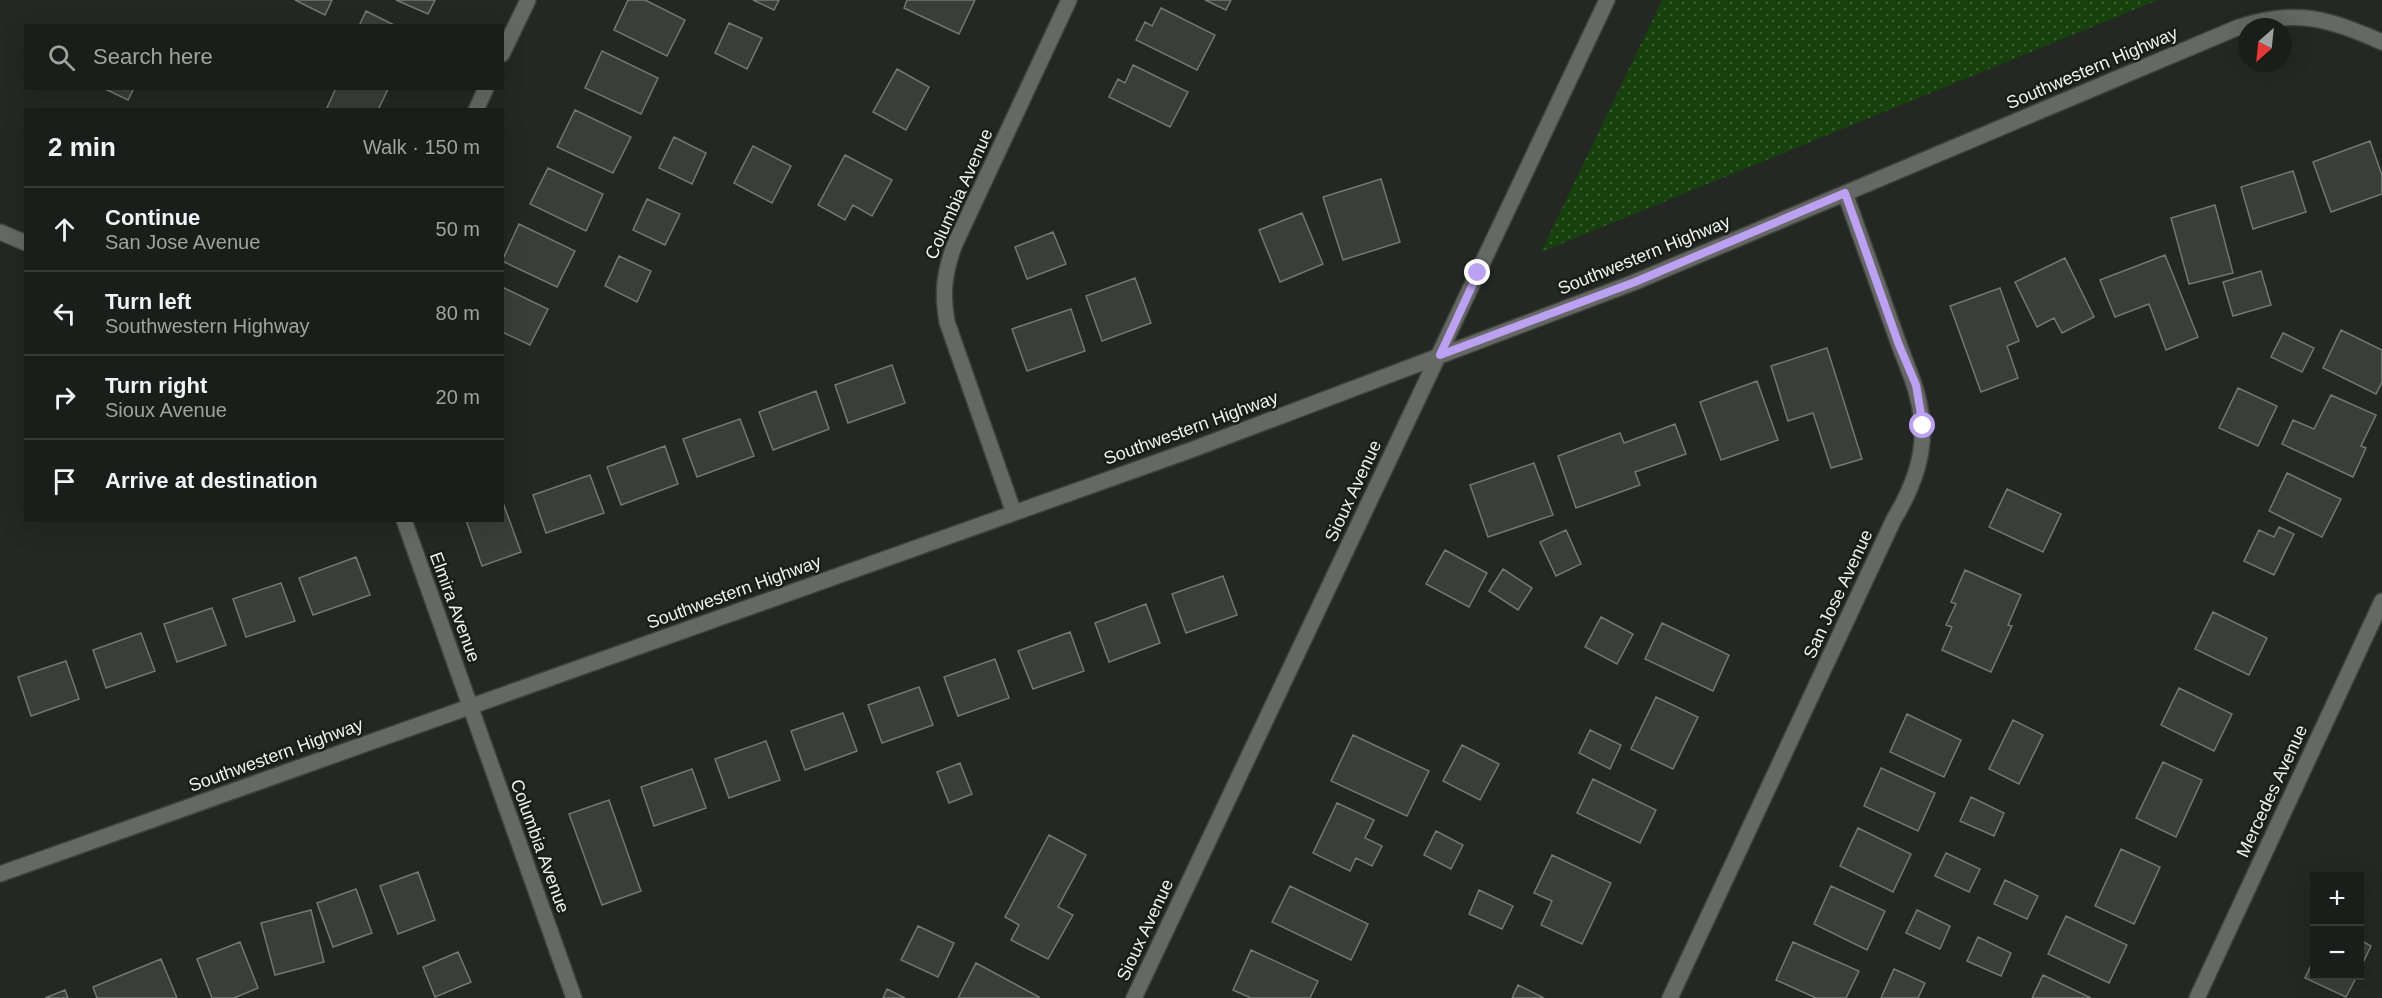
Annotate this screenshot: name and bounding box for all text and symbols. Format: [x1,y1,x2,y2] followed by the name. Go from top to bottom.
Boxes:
[2238,18,2292,72] north arrow
[2003,23,2181,113] street label: Southwestern Highway
[24,24,504,90] search box
[45,41,78,74] icon: search
[93,44,213,69] text: Search here
[921,126,997,262] street label: Columbia Avenue
[48,132,116,162] text: 2 min
[363,136,480,158] text: Walk · 150 m
[105,205,200,230] text: Continue
[1555,211,1733,299] street label: Southwestern Highway
[48,213,81,246] icon: ahead
[436,218,480,240] text: 50 m
[105,231,260,253] text: San Jose Avenue
[1464,259,1490,285] route end
[105,289,191,314] text: Turn left
[48,297,81,330] icon: left
[436,302,480,324] text: 80 m
[105,315,310,337] text: Southwestern Highway
[105,373,207,398] text: Turn right
[48,381,81,414] icon: right
[436,386,480,408] text: 20 m
[1101,387,1281,469] street label: Southwestern Highway
[105,399,227,421] text: Sioux Avenue
[1909,412,1935,438] route start
[1321,437,1385,545] street label: Sioux Avenue
[48,465,81,498] icon: arrive
[105,468,318,493] text: Arrive at destination
[1799,526,1877,662] street label: San Jose Avenue
[426,549,484,665] street label: Elmira Avenue
[644,551,824,633] street label: Southwestern Highway
[186,714,366,796] street label: Southwestern Highway
[2233,722,2311,860] street label: Mercedes Avenue
[507,776,573,916] street label: Columbia Avenue
[2310,872,2364,980] map controls
[2310,872,2364,926] button: +
[1113,876,1177,984] street label: Sioux Avenue
[2310,926,2364,980] button: −

